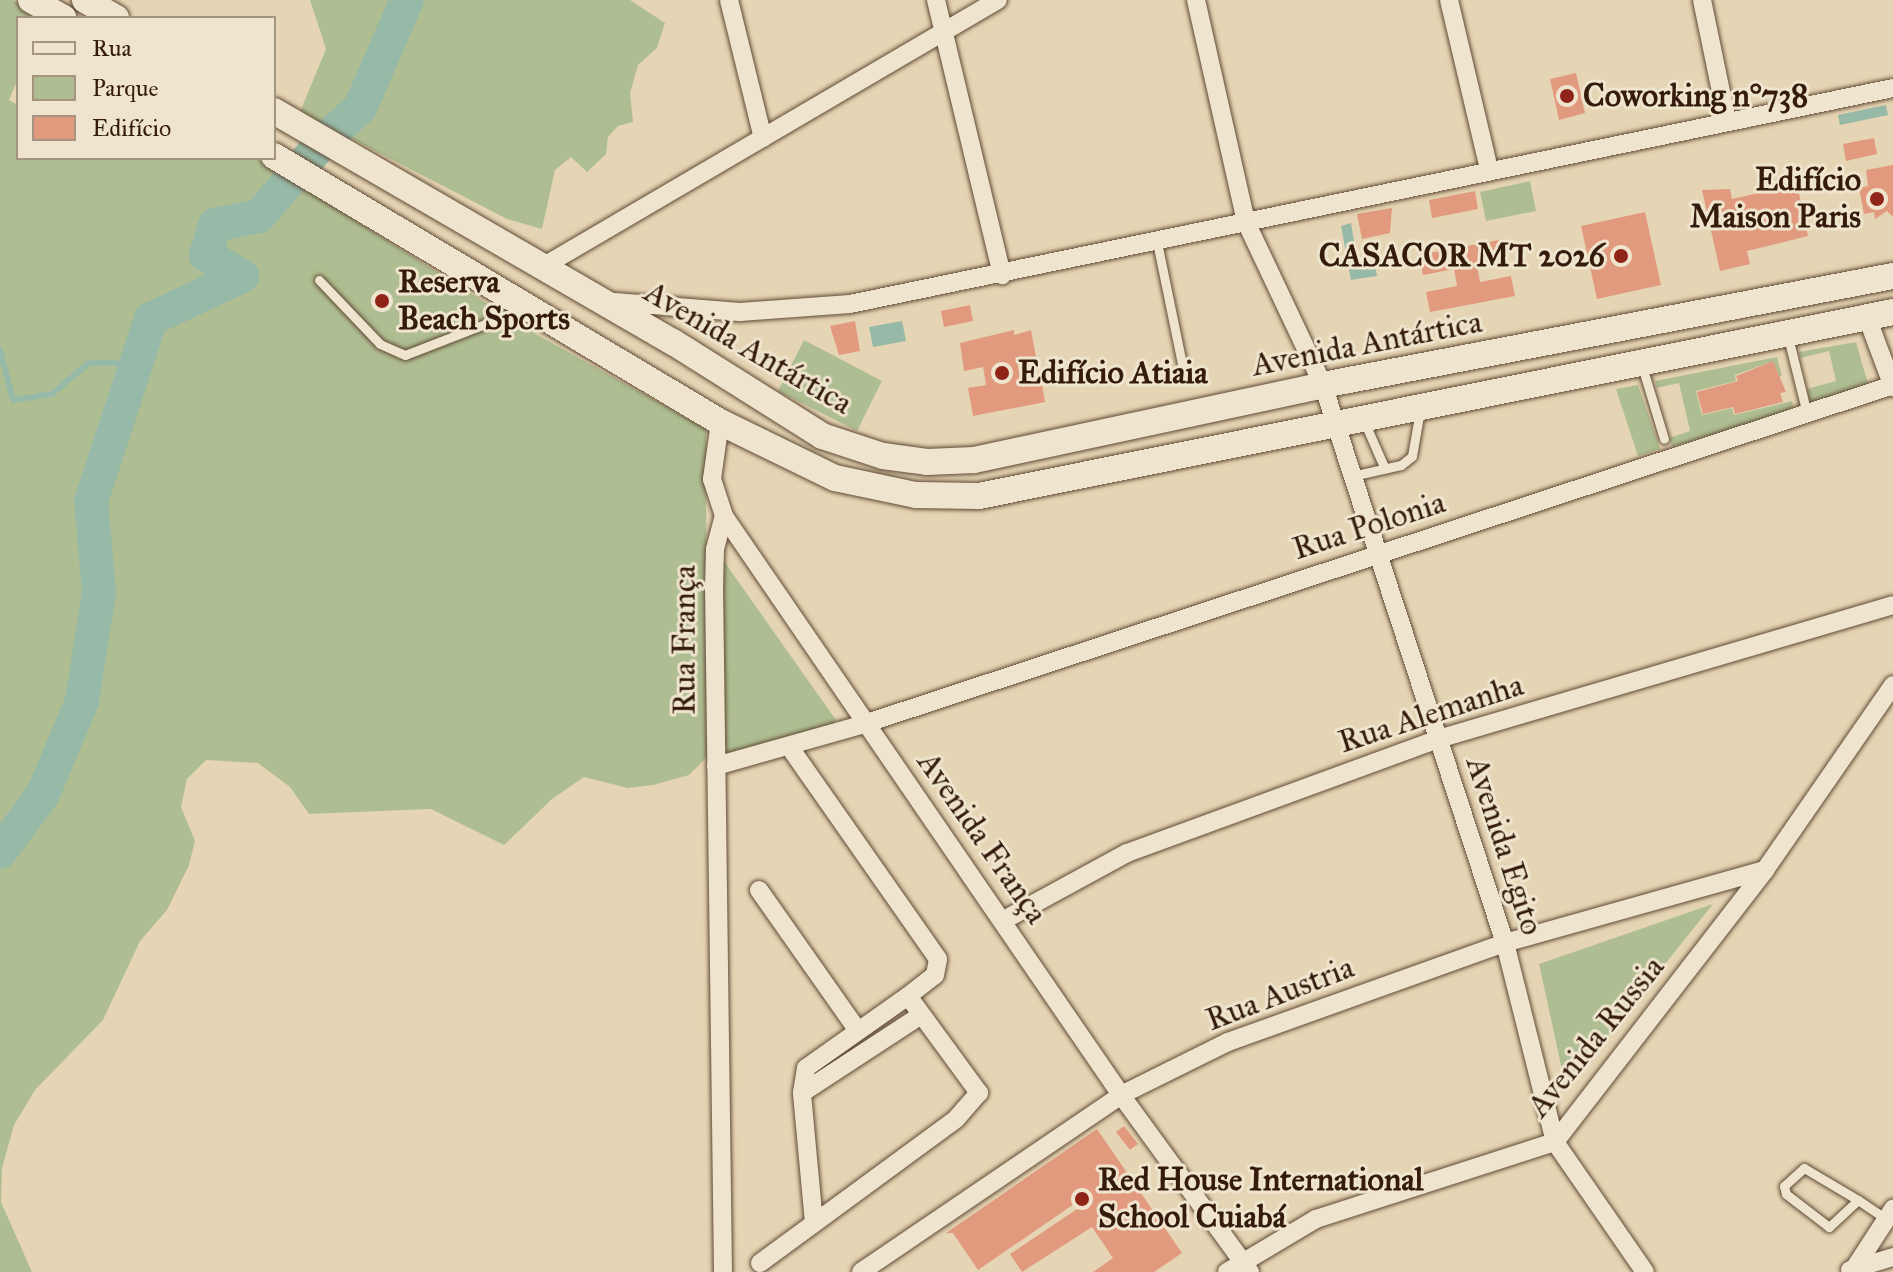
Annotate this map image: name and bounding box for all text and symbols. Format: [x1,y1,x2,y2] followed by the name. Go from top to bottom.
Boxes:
[16,16,276,160] legend
[92,33,132,63] text: Rua
[92,73,159,103] text: Parque
[1583,77,1808,115] place label: Coworking n°738
[1558,87,1576,105] marker: Coworking n°738
[92,113,171,143] text: Edifício
[1690,162,1861,237] place label: Edifício Maison Paris
[1868,190,1886,208] marker: Edifício Maison Paris
[1319,237,1605,275] place label: CASACOR MT 2026
[1612,247,1630,265] marker: CASACOR MT 2026
[398,264,570,339] place label: Reserva Beach Sports
[637,273,859,423] street label: Avenida Antártica
[373,292,391,310] marker: Reserva Beach Sports
[1249,303,1485,385] street label: Avenida Antártica
[1018,354,1208,392] place label: Edifício Atiaia
[993,364,1011,382] marker: Edifício Atiaia
[1288,483,1450,569] street label: Rua Polonia
[666,565,704,715] street label: Rua França
[1334,666,1528,762] street label: Rua Alemanha
[909,745,1055,931] street label: Avenida França
[1457,752,1551,940] street label: Avenida Egito
[1201,948,1359,1040] street label: Rua Austria
[1519,949,1673,1125] street label: Avenida Russia
[1098,1162,1423,1237] place label: Red House International School Cuiabá
[1073,1190,1091,1208] marker: Red House International School Cuiabá

